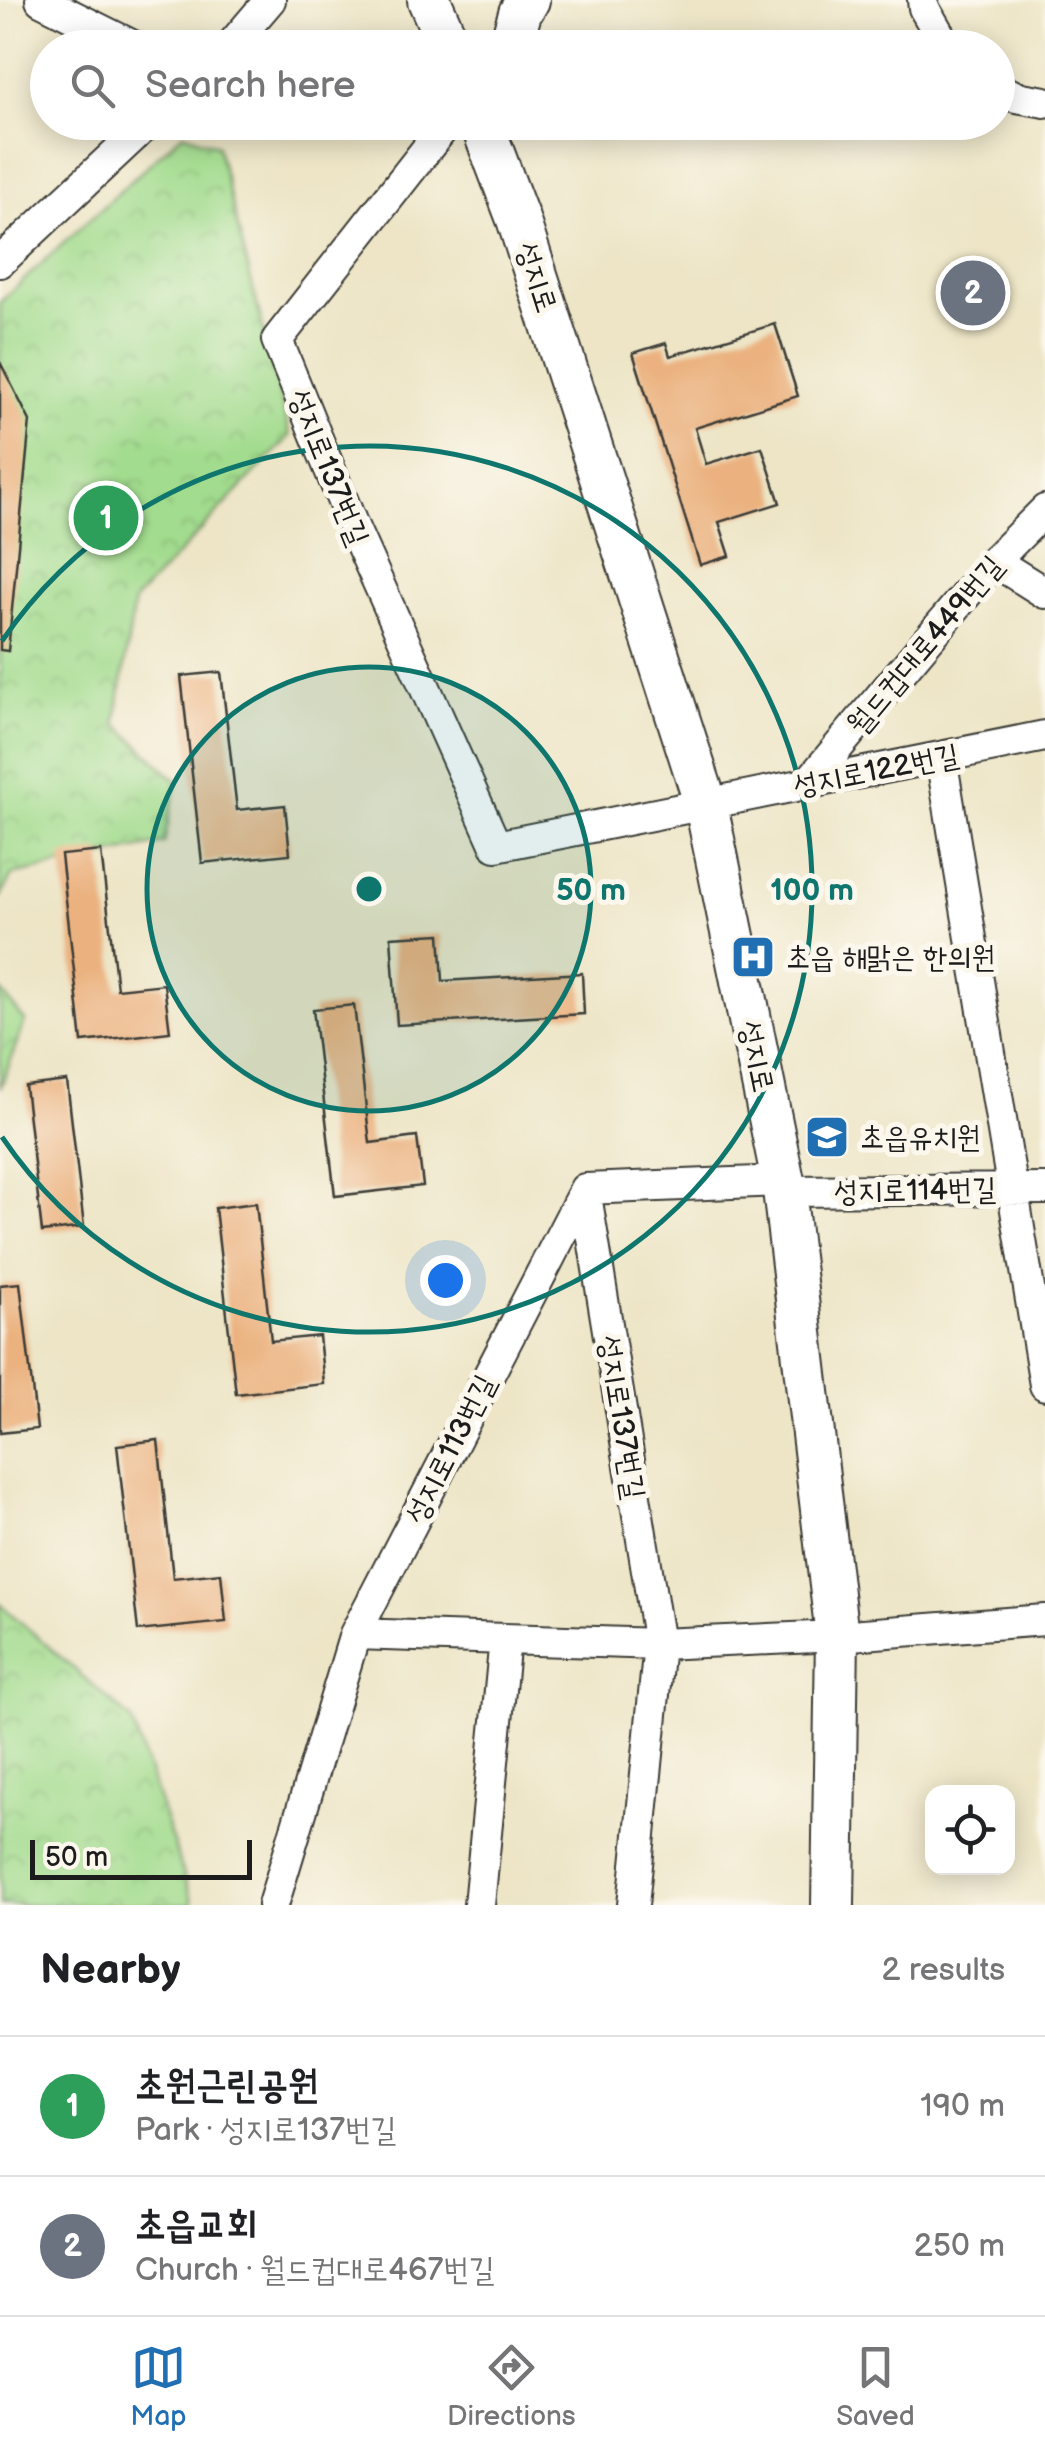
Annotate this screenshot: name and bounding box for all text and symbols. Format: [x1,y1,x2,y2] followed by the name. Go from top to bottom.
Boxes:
[30,30,1015,140] search box
[65,58,120,113] icon: search
[145,63,356,108] text: Search here
[508,237,564,317] street label: 성지로
[940,256,1006,330] pin: 2
[280,384,376,551] street label: 성지로137번길
[74,480,138,556] pin: 1
[840,549,1011,743] street label: 월드컵대로449번길
[790,737,962,805] street label: 성지로122번길
[351,871,387,907] centre of rings
[556,873,626,909] text: 50 m
[770,873,854,909] text: 100 m
[730,934,776,980] hospital icon: 초읍 해맑은 한의원
[786,940,995,976] place label: 초읍 해맑은 한의원
[731,1017,781,1095] street label: 성지로
[804,1114,850,1160] school or university icon: 초읍유치원
[860,1120,981,1156] place label: 초읍유치원
[834,1172,996,1210] street label: 성지로114번길
[420,1255,471,1306] your location
[590,1333,652,1502] street label: 성지로137번길
[398,1369,504,1530] street label: 성지로113번길
[925,1785,1015,1875] map controls
[925,1785,1015,1875] button: locate
[30,1835,252,1880] scale bar
[45,1841,108,1874] text: 50 m
[40,1945,180,1996] text: Nearby
[881,1951,1005,1990] text: 2 results
[135,2063,318,2108] text: 초원근린공원
[66,2087,79,2126] text: 1
[920,2087,1005,2126] text: 190 m
[135,2111,397,2150] text: Park · 성지로137번길
[135,2203,257,2248] text: 초읍교회
[63,2227,82,2266] text: 2
[914,2227,1005,2266] text: 250 m
[135,2251,495,2290] text: Church · 월드컵대로467번길
[130,2340,187,2433] tab: Map
[447,2340,576,2433] tab: Directions
[836,2340,915,2433] tab: Saved

